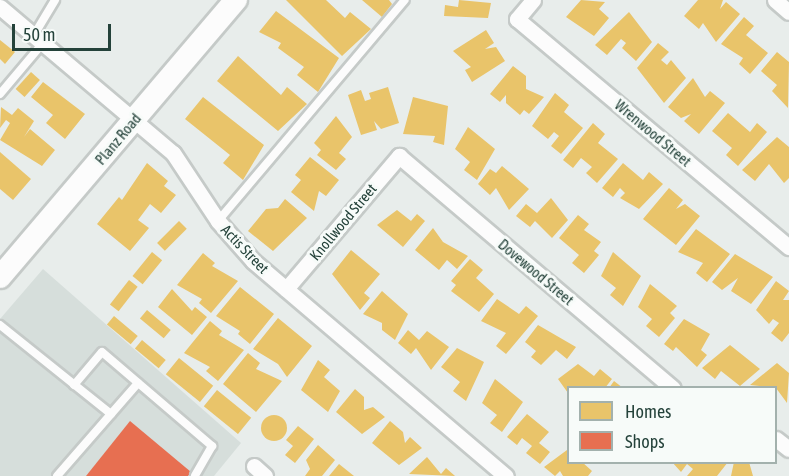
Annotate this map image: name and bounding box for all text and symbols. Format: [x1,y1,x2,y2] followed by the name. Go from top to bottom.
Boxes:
[15,12,114,50] scale bar
[23,24,55,45] text: 50 m
[611,96,695,170] street label: Wrenwood Street
[91,110,145,168] street label: Planz Road
[306,180,380,264] street label: Knollwood Street
[217,221,273,277] street label: Actis Street
[495,235,577,309] street label: Dovewood Street
[567,386,777,464] legend
[625,401,671,422] text: Homes
[625,431,665,452] text: Shops

